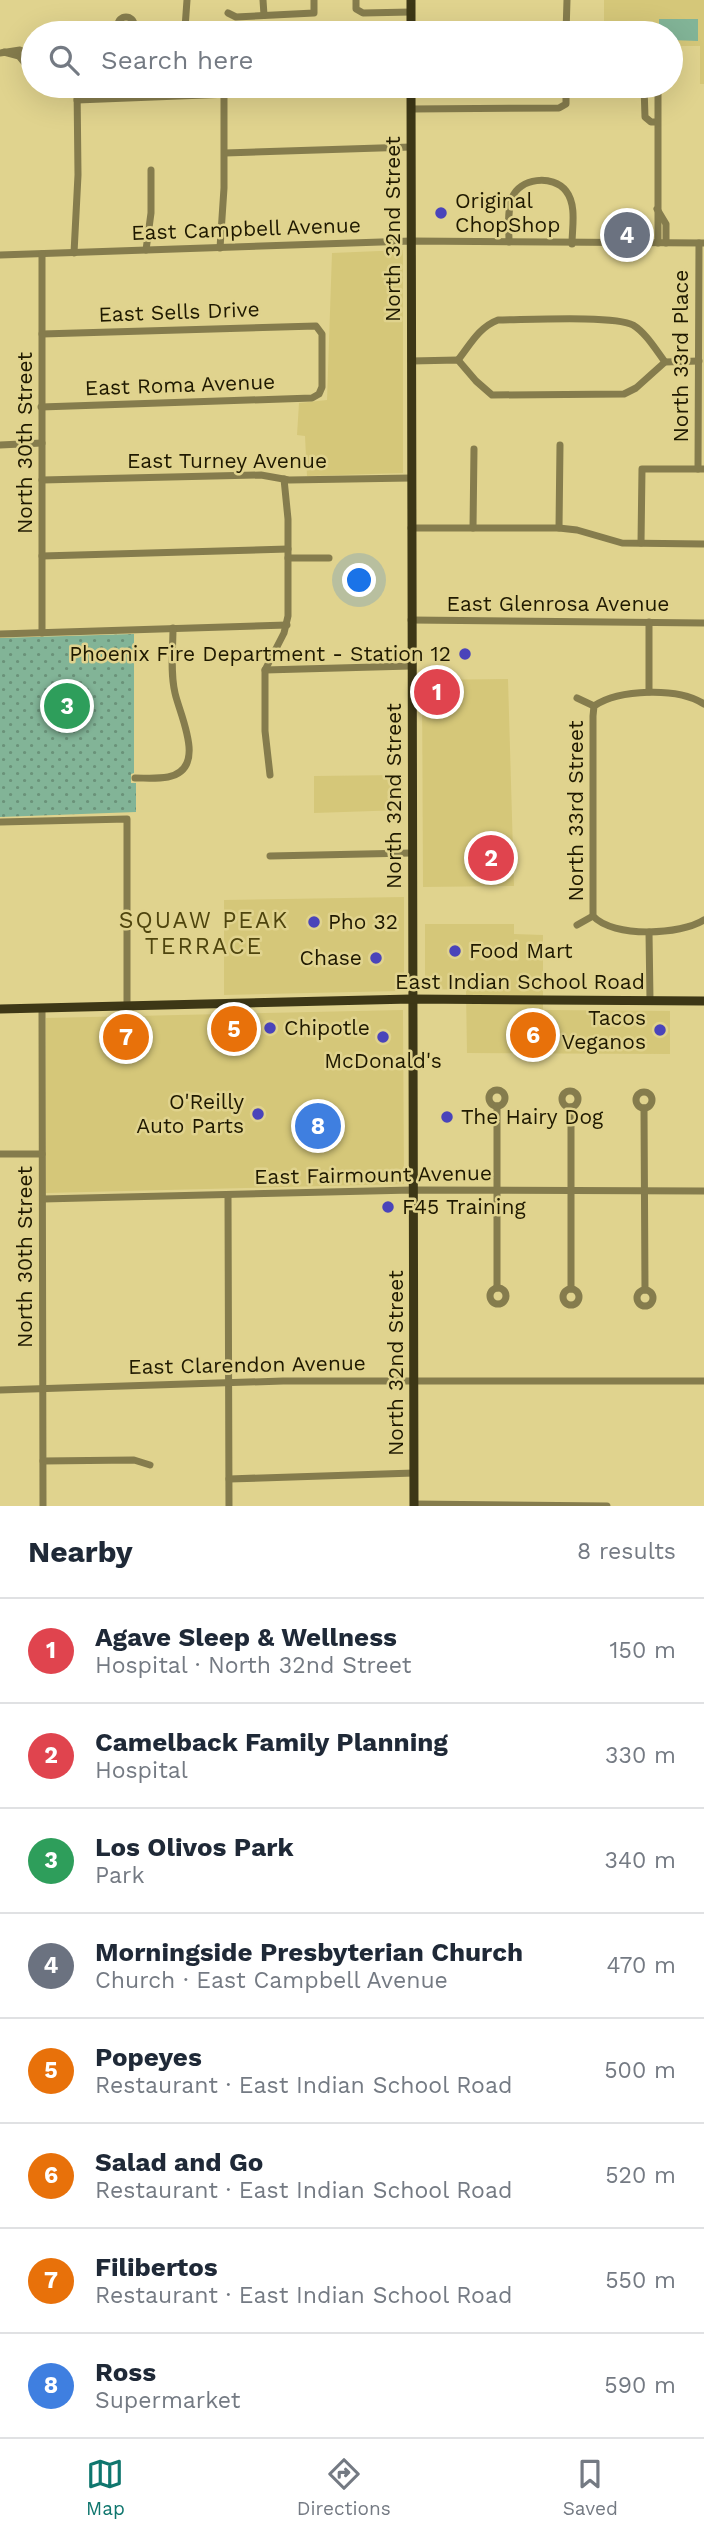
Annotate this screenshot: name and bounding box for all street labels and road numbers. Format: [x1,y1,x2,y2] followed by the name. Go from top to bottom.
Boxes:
[380,136,405,322] street label: North 32nd Street
[131,212,361,245] street label: East Campbell Avenue
[668,270,693,442] street label: North 33rd Place
[98,296,260,327] street label: East Sells Drive
[12,352,37,534] street label: North 30th Street
[84,369,276,400] street label: East Roma Avenue
[127,448,327,473] street label: East Turney Avenue
[447,591,669,616] street label: East Glenrosa Avenue
[381,703,406,889] street label: North 32nd Street
[563,720,588,902] street label: North 33rd Street
[395,969,645,994] street label: East Indian School Road
[254,1160,492,1189] street label: East Fairmount Avenue
[12,1166,37,1348] street label: North 30th Street
[383,1270,408,1456] street label: North 32nd Street
[128,1350,366,1379] street label: East Clarendon Avenue

